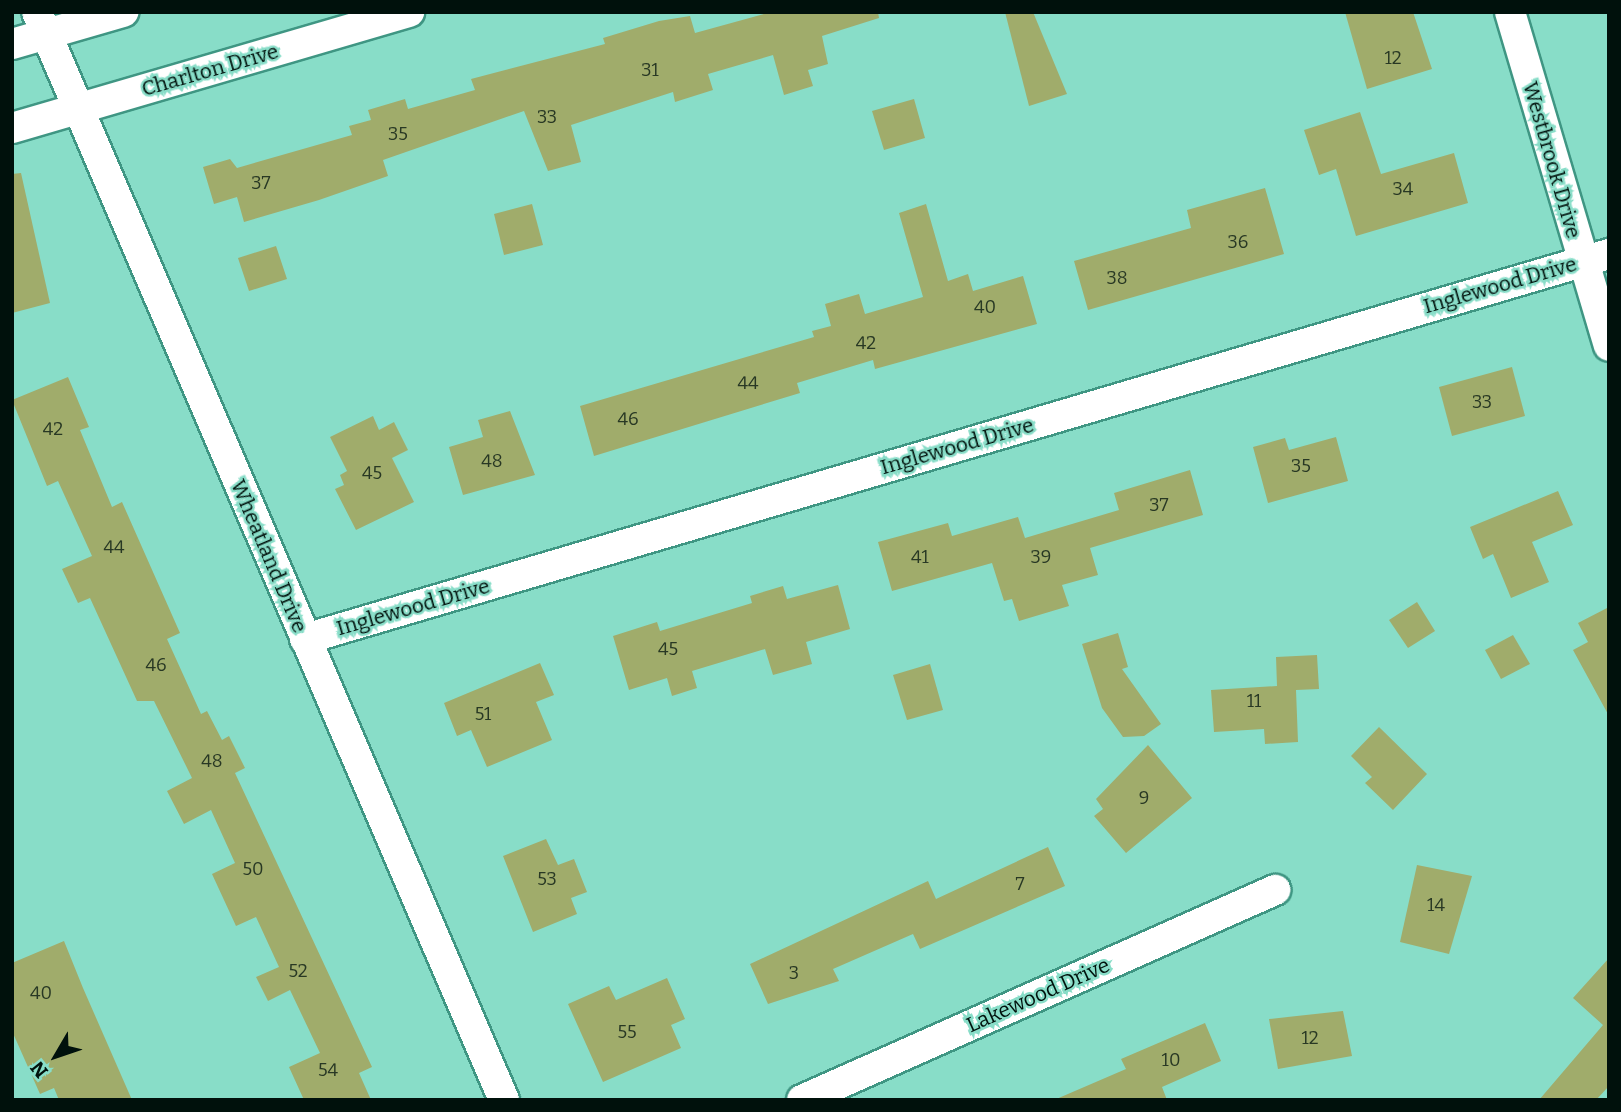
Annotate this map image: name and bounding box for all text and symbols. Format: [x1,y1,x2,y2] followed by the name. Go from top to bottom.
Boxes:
[139,38,281,102] street label: Charlton Drive
[1384,47,1402,69] house number: 12
[641,59,659,81] house number: 31
[1518,79,1586,241] street label: Westbrook Drive
[537,106,557,128] house number: 33
[388,123,408,145] house number: 35
[251,172,271,194] house number: 37
[1393,178,1413,200] house number: 34
[1228,231,1248,253] house number: 36
[1420,251,1580,319] street label: Inglewood Drive
[1106,267,1128,289] house number: 38
[974,296,996,318] house number: 40
[856,332,876,354] house number: 42
[737,372,759,394] house number: 44
[1472,391,1492,413] house number: 33
[617,408,639,430] house number: 46
[877,412,1037,480] street label: Inglewood Drive
[43,418,63,440] house number: 42
[481,450,503,472] house number: 48
[1291,455,1311,477] house number: 35
[362,462,382,484] house number: 45
[225,476,313,636] street label: Wheatland Drive
[1149,494,1169,516] house number: 37
[103,536,125,558] house number: 44
[911,546,929,568] house number: 41
[1031,546,1051,568] house number: 39
[333,573,493,641] street label: Inglewood Drive
[658,638,678,660] house number: 45
[145,654,167,676] house number: 46
[1247,690,1261,712] house number: 11
[475,703,491,725] house number: 51
[201,750,223,772] house number: 48
[1139,787,1149,809] house number: 9
[242,858,264,880] house number: 50
[537,868,557,890] house number: 53
[1015,873,1025,895] house number: 7
[1427,894,1445,916] house number: 14
[963,952,1113,1038] street label: Lakewood Drive
[288,960,308,982] house number: 52
[789,962,799,984] house number: 3
[30,982,52,1004] house number: 40
[21,1021,91,1091] north arrow
[617,1021,637,1043] house number: 55
[1301,1027,1319,1049] house number: 12
[1162,1049,1180,1071] house number: 10
[26,1057,53,1082] text: N
[318,1059,338,1081] house number: 54

